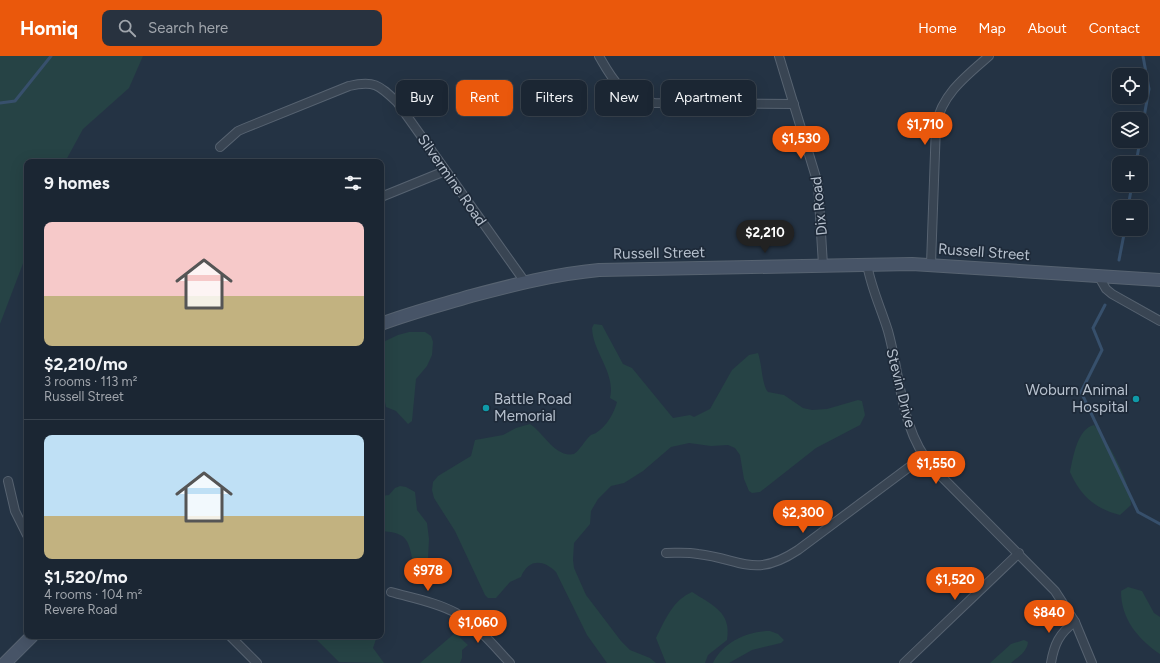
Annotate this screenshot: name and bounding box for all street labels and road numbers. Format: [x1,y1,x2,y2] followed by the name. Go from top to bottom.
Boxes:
[414,131,490,229] street label: Silvermine Road
[807,176,831,236] street label: Dix Road
[937,240,1031,264] street label: Russell Street
[613,243,706,263] street label: Russell Street
[882,347,920,429] street label: Stevin Drive

